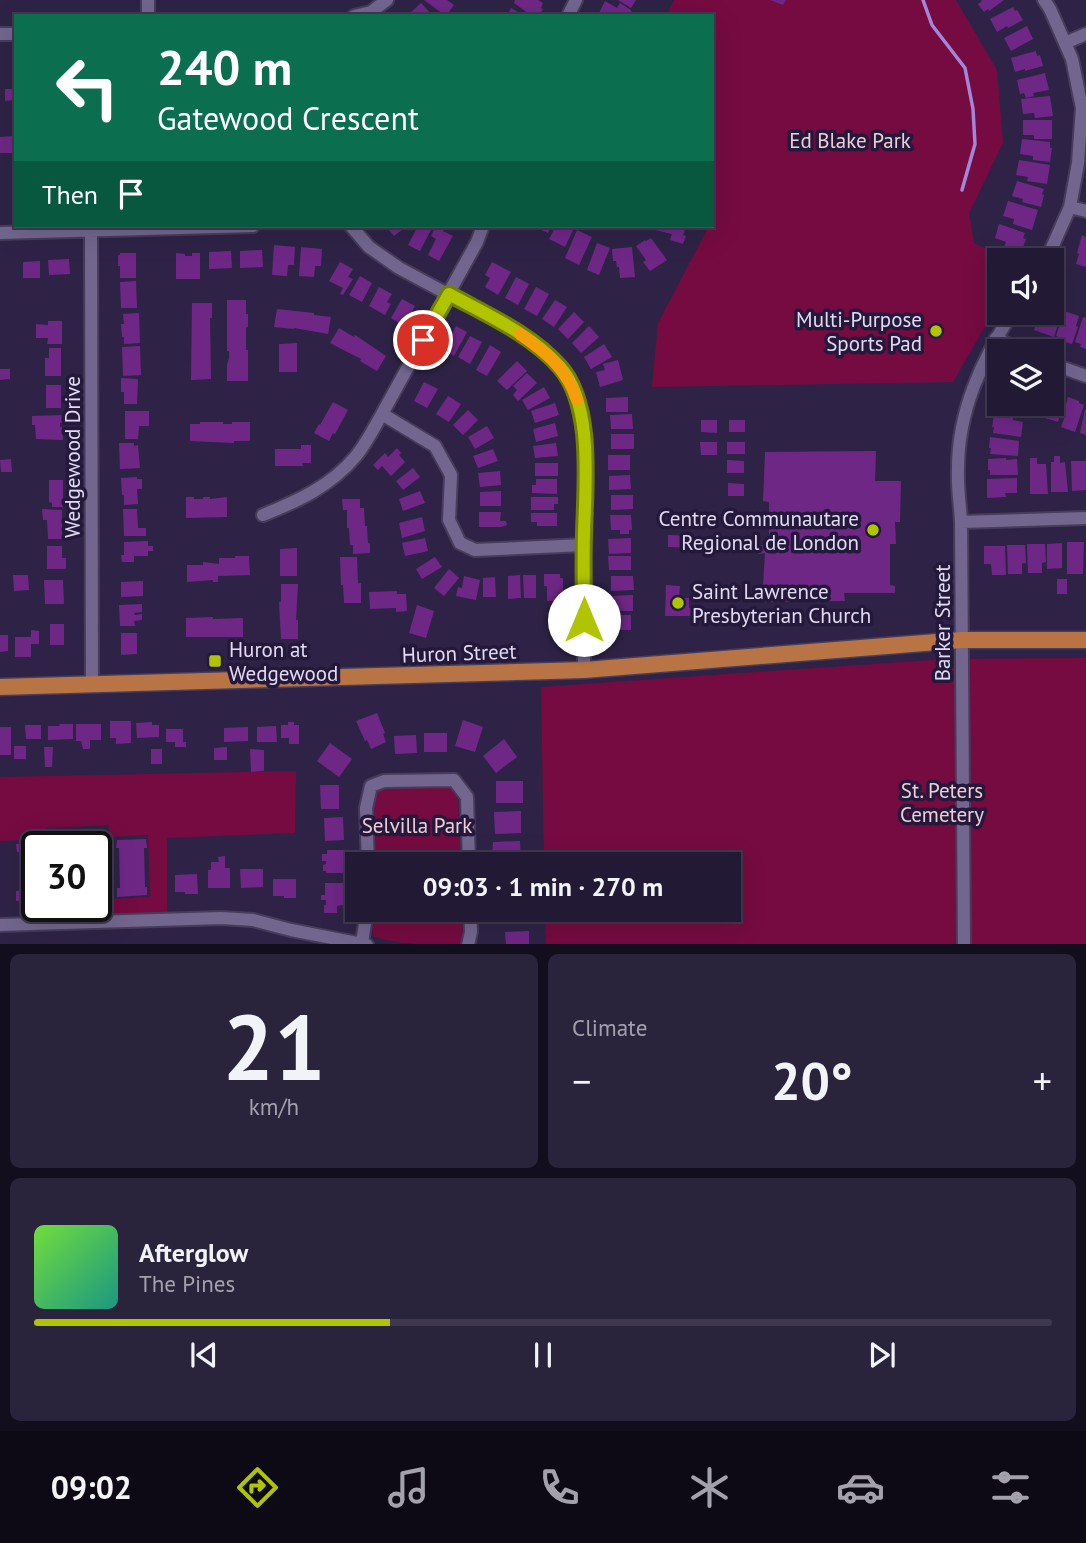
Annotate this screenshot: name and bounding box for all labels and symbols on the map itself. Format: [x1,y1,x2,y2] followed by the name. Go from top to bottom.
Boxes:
[789,127,911,154] park label: Ed Blake Park
[796,306,922,357] place label: Multi-Purpose Sports Pad
[393,310,453,370] pin
[928,323,944,339] marker: Multi-Purpose Sports Pad
[59,376,86,538] street label: Wedgewood Drive
[659,505,859,556] place label: Centre Communautare Regional de London
[865,522,881,538] marker: Centre Communautare Regional de London
[929,565,956,681] street label: Barker Street
[692,578,871,629] place label: Saint Lawrence Presbyterian Church
[547,583,621,657] position arrow
[670,595,686,611] marker: Saint Lawrence Presbyterian Church
[229,636,338,687] place label: Huron at Wedgewood
[401,638,517,668] street label: Huron Street
[207,653,223,669] marker: Huron at Wedgewood
[900,777,984,828] park label: St. Peters Cemetery
[362,812,472,839] park label: Selvilla Park
[21,831,112,922] speed limit sign: 30

